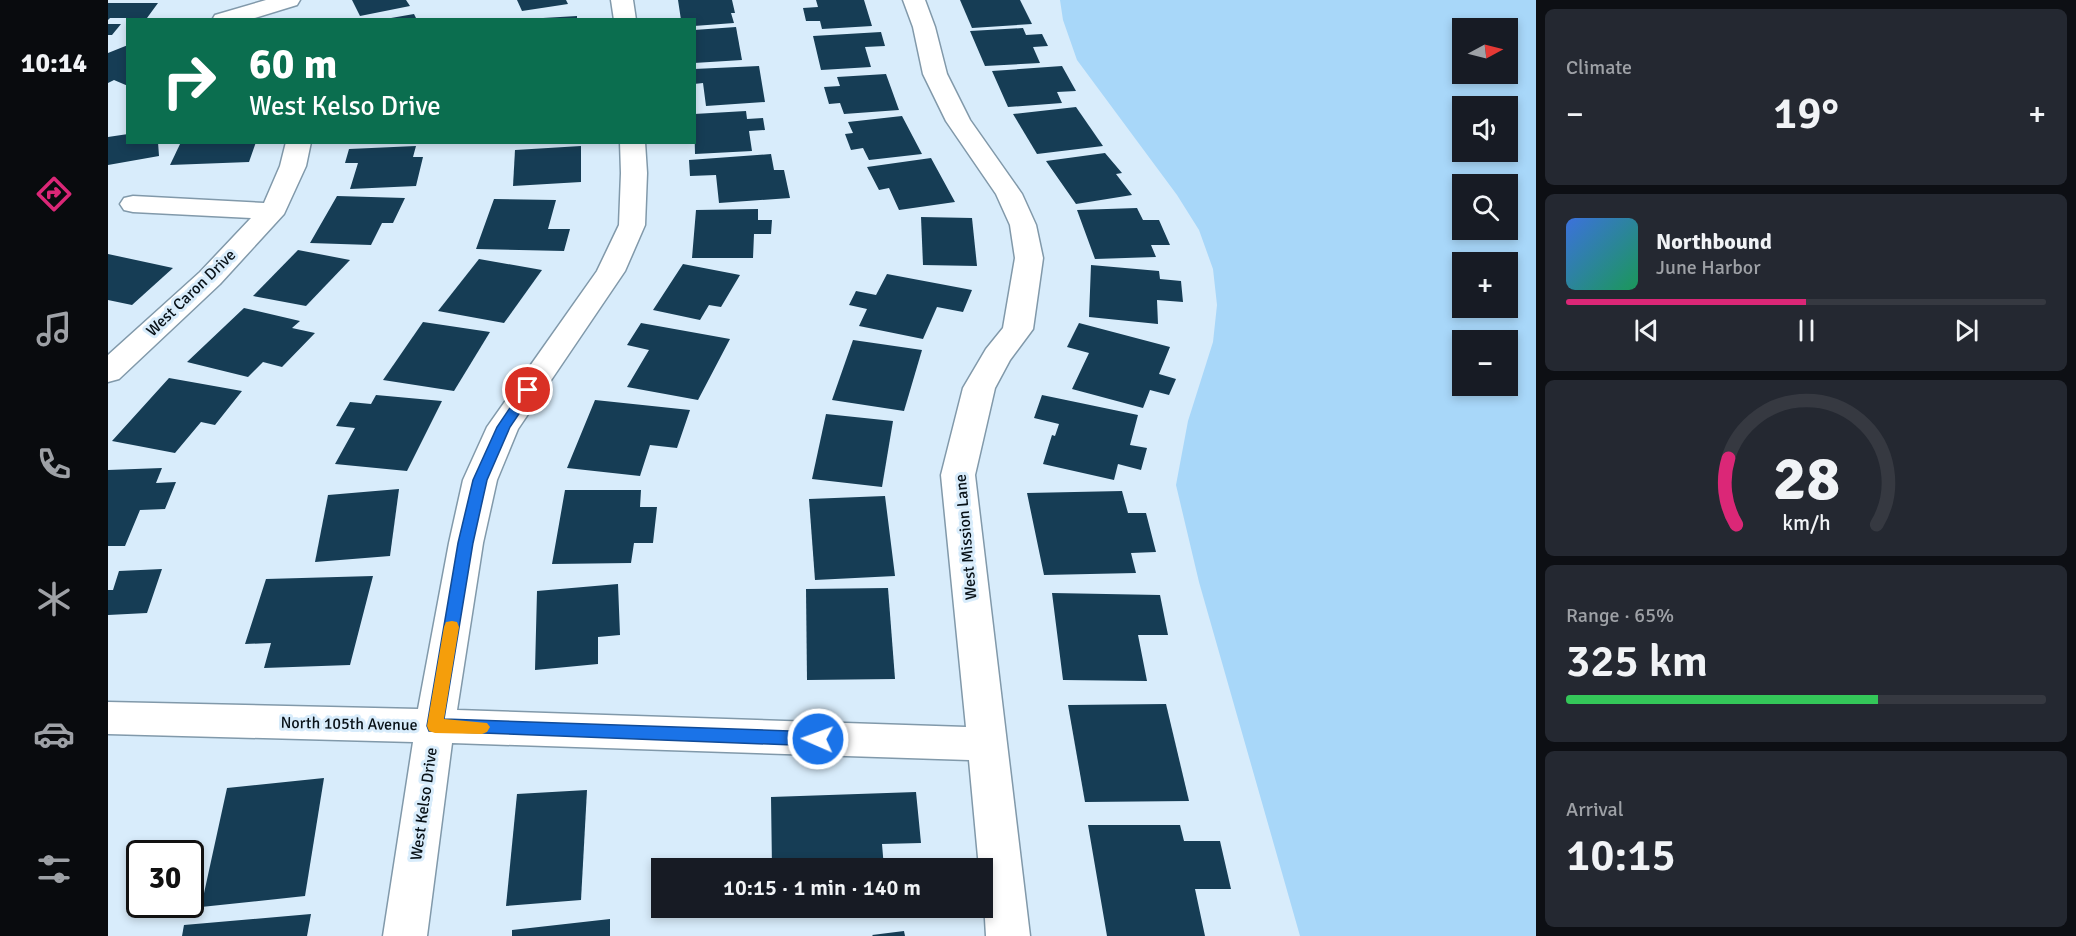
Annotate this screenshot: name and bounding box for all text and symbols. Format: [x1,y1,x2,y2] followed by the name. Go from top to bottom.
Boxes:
[1452,18,1518,84] north arrow
[1452,18,1518,396] map controls
[249,39,338,90] text: 60 m
[150,42,228,120] icon: right
[21,47,87,80] text: 10:14
[1566,55,1632,80] text: Climate
[1773,86,1839,141] text: 19°
[249,90,441,123] text: West Kelso Drive
[1566,94,1584,135] text: −
[2028,94,2046,135] text: +
[1452,96,1518,162] button: sound
[33,173,75,215] icon: directions
[1452,174,1518,240] button: search
[1656,228,1772,255] text: Northbound
[142,245,240,341] street label: West Caron Drive
[1452,252,1518,318] button: +
[1656,255,1761,280] text: June Harbor
[33,308,75,350] icon: music
[1630,314,1663,347] icon: previous
[1790,314,1823,347] icon: pause
[1950,314,1983,347] icon: next
[1452,330,1518,396] button: −
[502,364,553,415] pin
[511,373,544,406] icon: arrive
[1772,440,1840,517] text: 28
[33,443,75,485] icon: phone
[951,473,981,601] street label: West Mission Lane
[1782,510,1830,536] text: km/h
[33,578,75,620] icon: climate
[1566,603,1674,628] text: Range · 65%
[1566,634,1708,689] text: 325 km
[786,707,850,771] position arrow
[33,713,75,755] icon: car
[280,713,418,735] street label: North 105th Avenue
[406,746,442,862] street label: West Kelso Drive
[1566,797,1624,822] text: Arrival
[1566,828,1676,883] text: 10:15
[126,840,204,918] speed limit sign: 30
[33,848,75,890] icon: filters
[723,874,921,901] text: 10:15 · 1 min · 140 m

